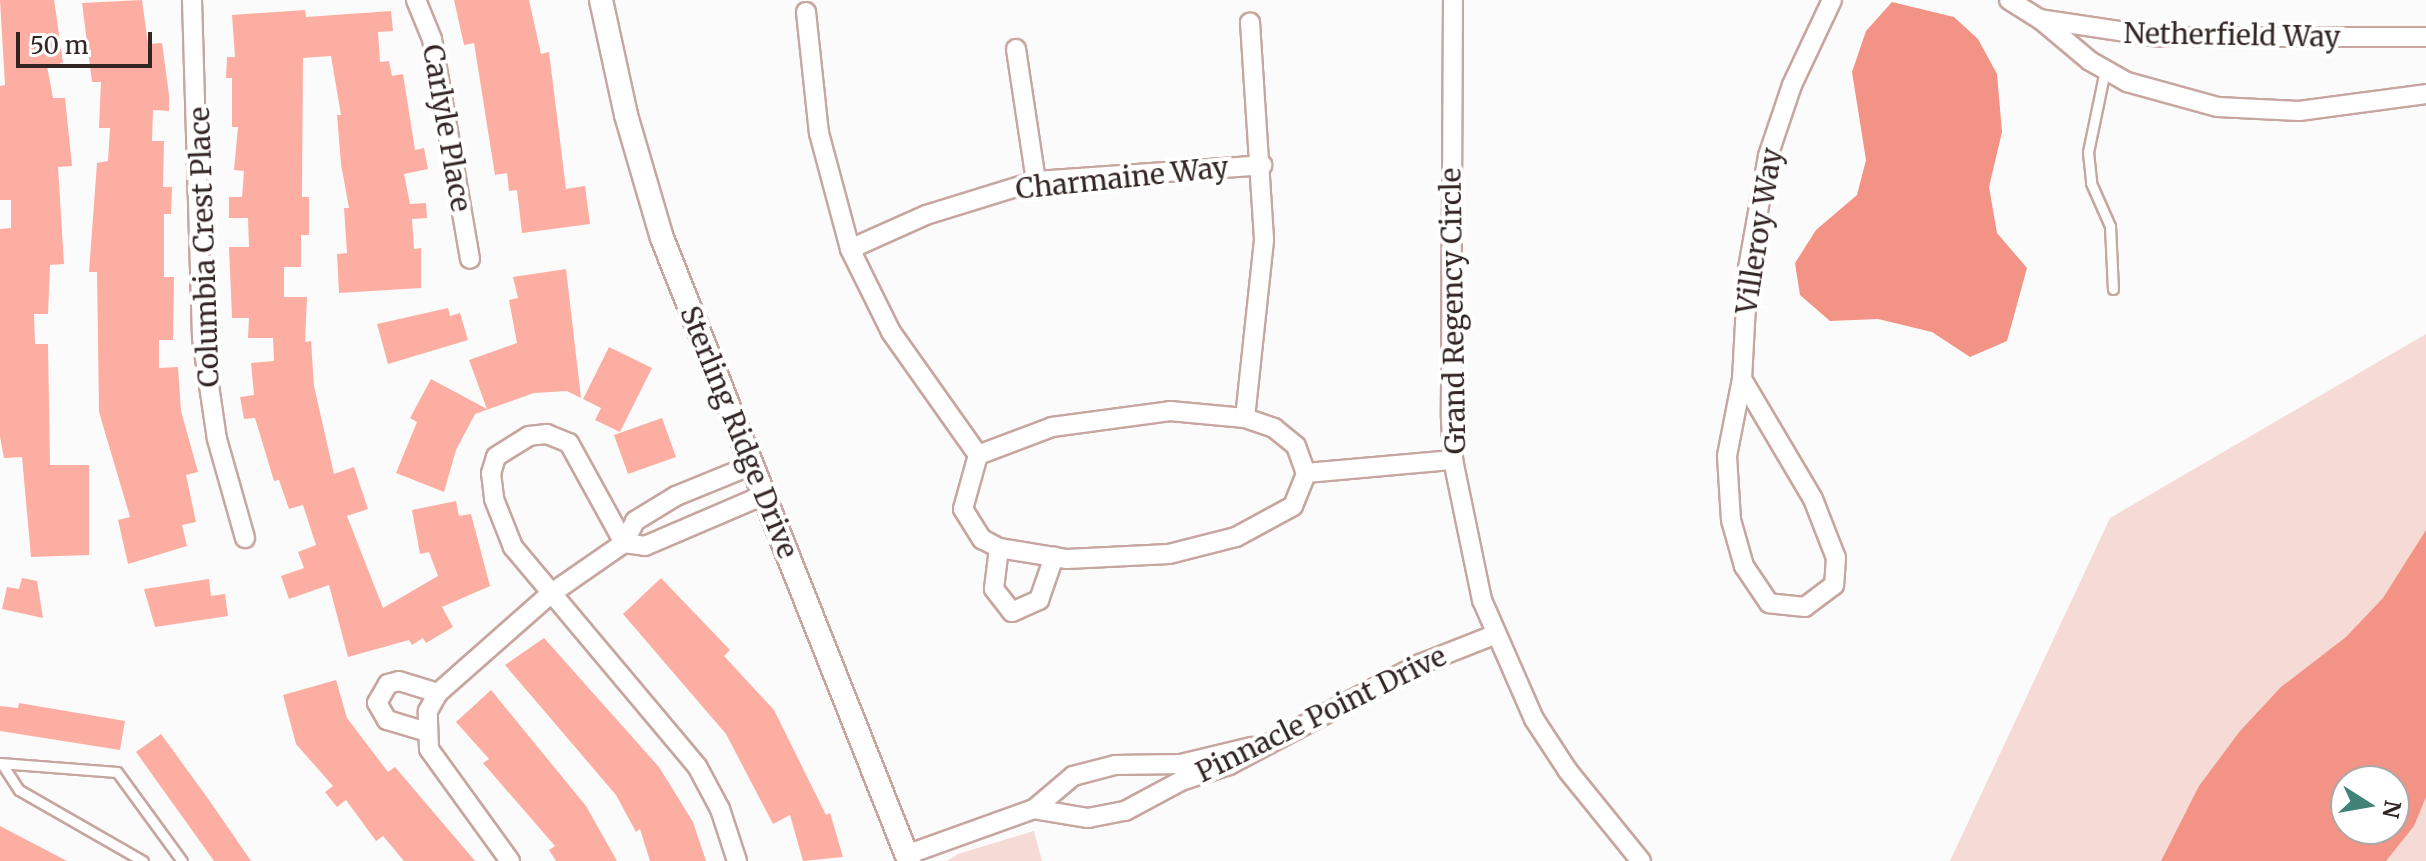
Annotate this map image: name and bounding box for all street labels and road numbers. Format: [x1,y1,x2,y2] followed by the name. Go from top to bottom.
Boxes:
[2123,16,2341,54] street label: Netherfield Way
[416,42,478,214] street label: Carlyle Place
[182,106,226,388] street label: Columbia Crest Place
[1729,146,1789,316] street label: Villeroy Way
[1014,150,1230,206] street label: Charmaine Way
[1434,168,1472,454] street label: Grand Regency Circle
[673,301,805,563] street label: Sterling Ridge Drive
[1190,639,1452,789] street label: Pinnacle Point Drive

